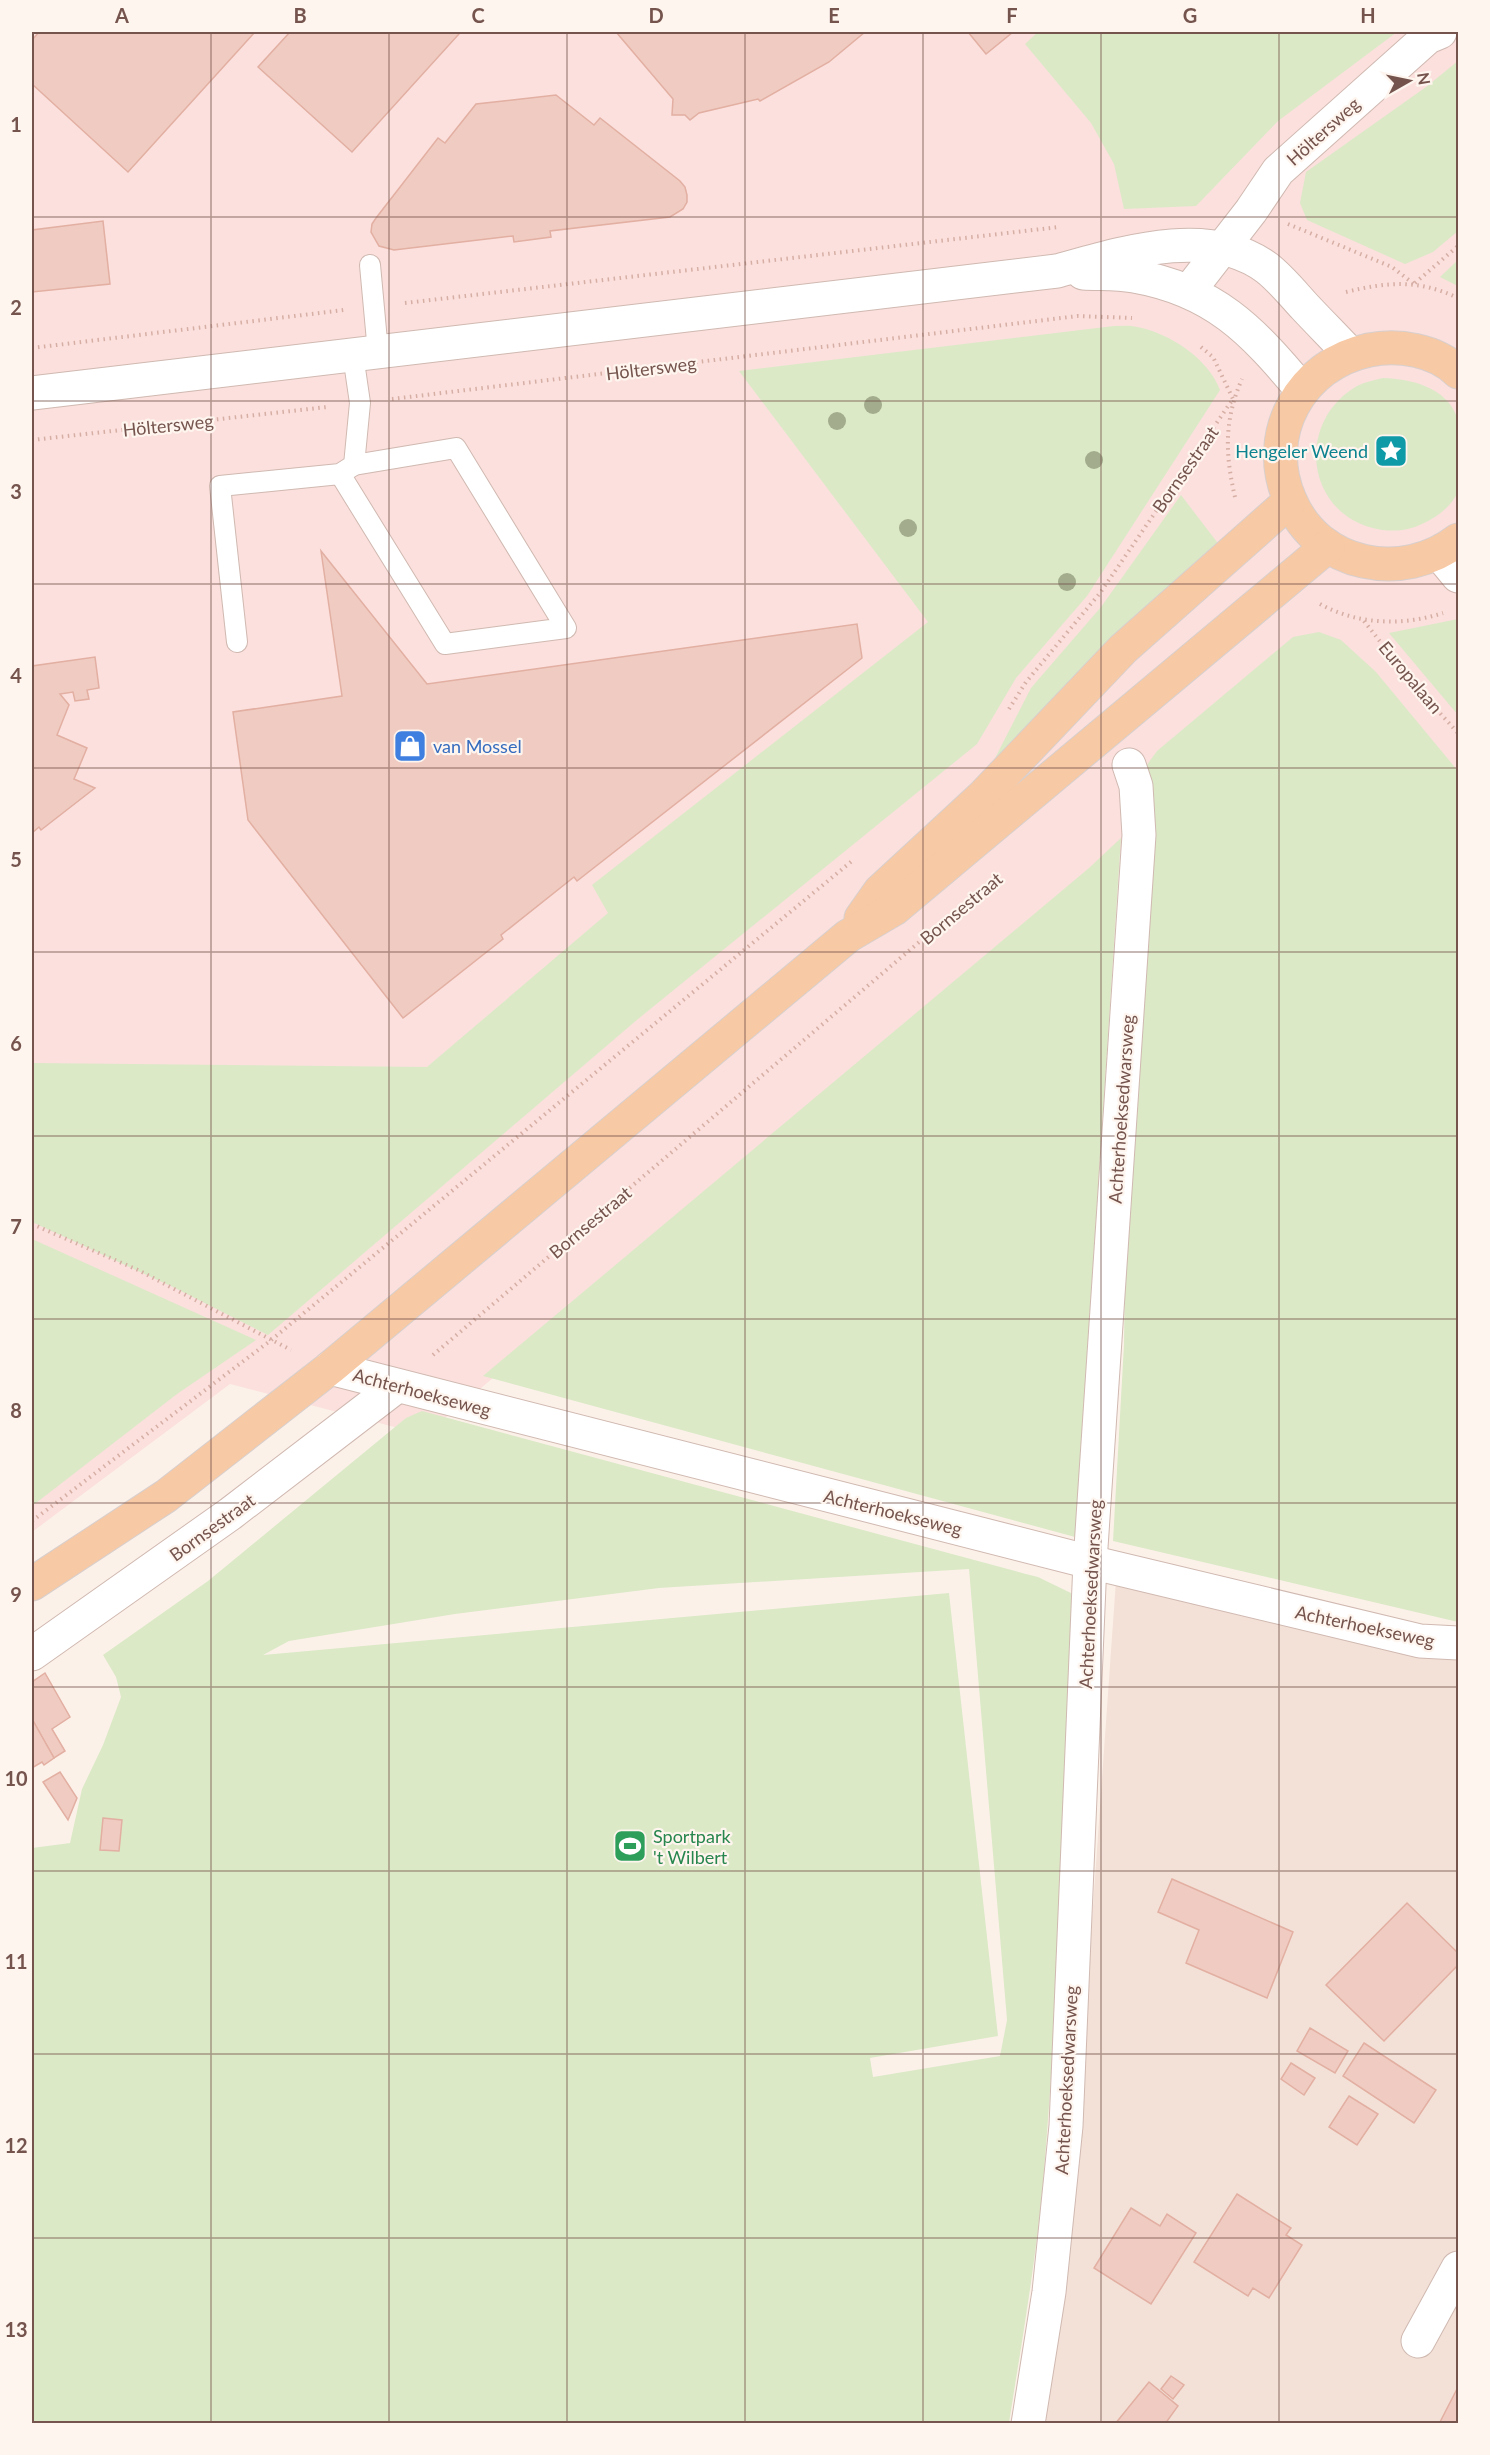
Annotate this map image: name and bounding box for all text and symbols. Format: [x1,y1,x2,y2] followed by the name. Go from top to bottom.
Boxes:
[114,3,129,27] text: A
[293,3,307,27] text: B
[471,3,485,27] text: C
[648,3,664,27] text: D
[828,3,840,27] text: E
[1006,3,1018,27] text: F
[1183,3,1197,27] text: G
[1360,3,1376,27] text: H
[1379,51,1439,111] north arrow
[1414,71,1435,86] text: N
[1282,92,1364,170] street label: Höltersweg
[10,112,22,136] text: 1
[10,295,22,319] text: 2
[604,352,698,384] street label: Höltersweg
[122,409,214,441] street label: Höltersweg
[1147,421,1223,516] street label: Bornsestraat
[1373,433,1409,469] place icon: Hengeler Weend
[1235,440,1368,462] place label: Hengeler Weend
[10,479,22,503] text: 3
[1374,636,1448,718] street label: Europalaan
[10,663,22,687] text: 4
[392,728,428,764] shop icon: van Mossel
[433,735,522,757] place label: van Mossel
[10,847,22,871] text: 5
[915,867,1007,949] street label: Bornsestraat
[1103,1014,1139,1204] street label: Achterhoeksedwarsweg
[10,1031,22,1055] text: 6
[544,1181,636,1263] street label: Bornsestraat
[10,1214,22,1238] text: 7
[351,1363,493,1421] street label: Achterhoekseweg
[10,1398,22,1422] text: 8
[821,1484,965,1540] street label: Achterhoekseweg
[165,1488,260,1565] street label: Bornsestraat
[1074,1499,1106,1689] street label: Achterhoeksedwarsweg
[10,1582,22,1606] text: 9
[1293,1600,1437,1652] street label: Achterhoekseweg
[4,1766,28,1790] text: 10
[653,1825,731,1868] place label: Sportpark 't Wilbert
[612,1828,648,1864] sports icon: Sportpark 't Wilbert
[4,1949,28,1973] text: 11
[1050,1985,1082,2175] street label: Achterhoeksedwarsweg
[4,2133,28,2157] text: 12
[4,2317,28,2341] text: 13

